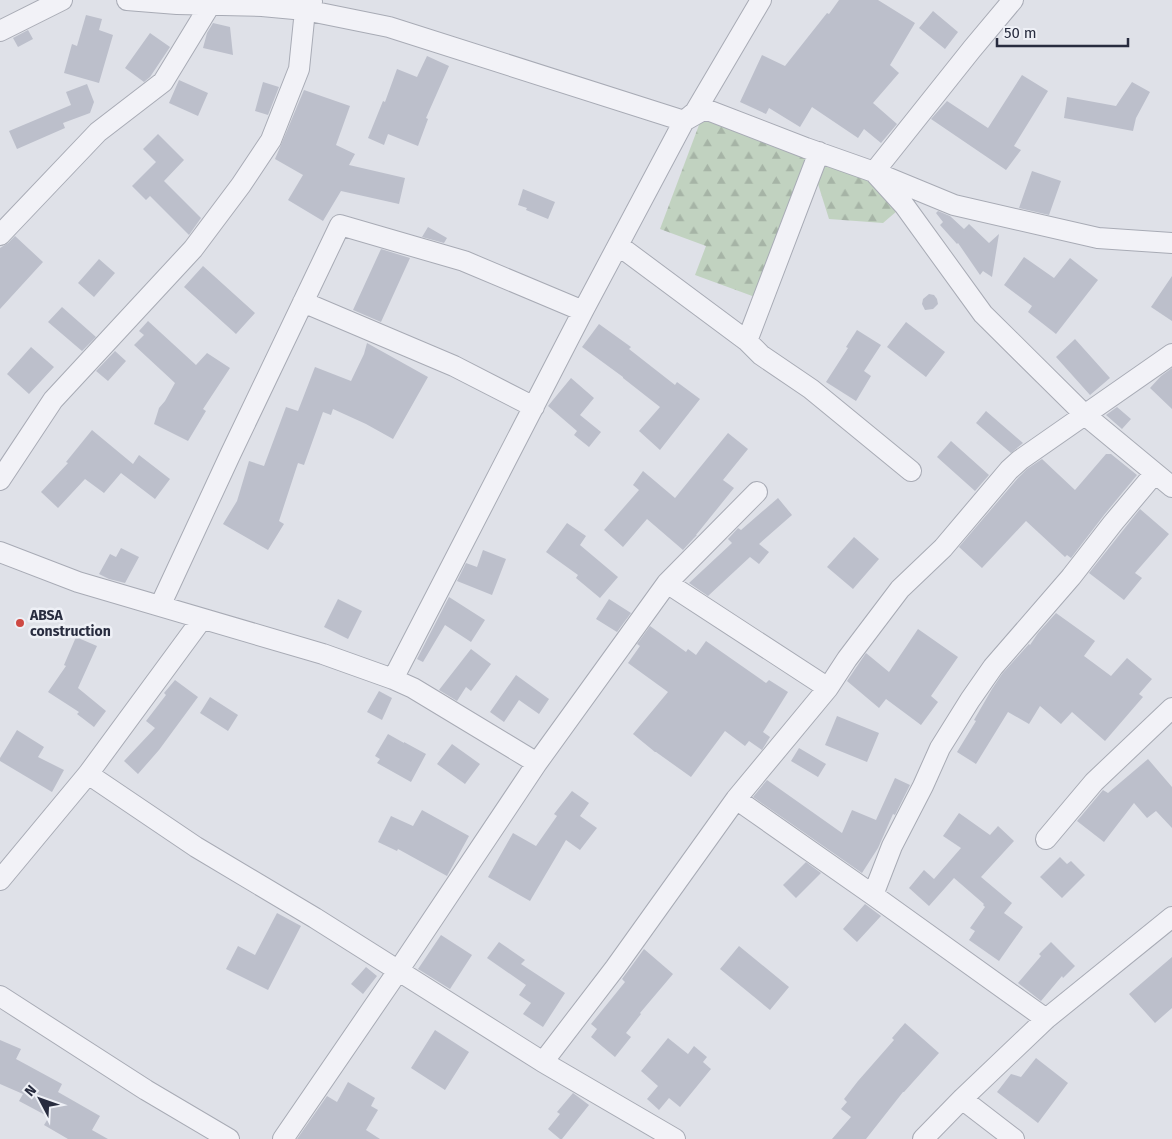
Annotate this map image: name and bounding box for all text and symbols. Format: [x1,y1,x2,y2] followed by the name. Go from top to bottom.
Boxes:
[997,15,1128,47] scale bar
[1004,24,1037,42] text: 50 m
[29,607,111,640] place label: ABSA construction
[14,617,26,629] marker: ABSA construction
[15,1074,65,1124] north arrow
[21,1082,40,1100] text: N

